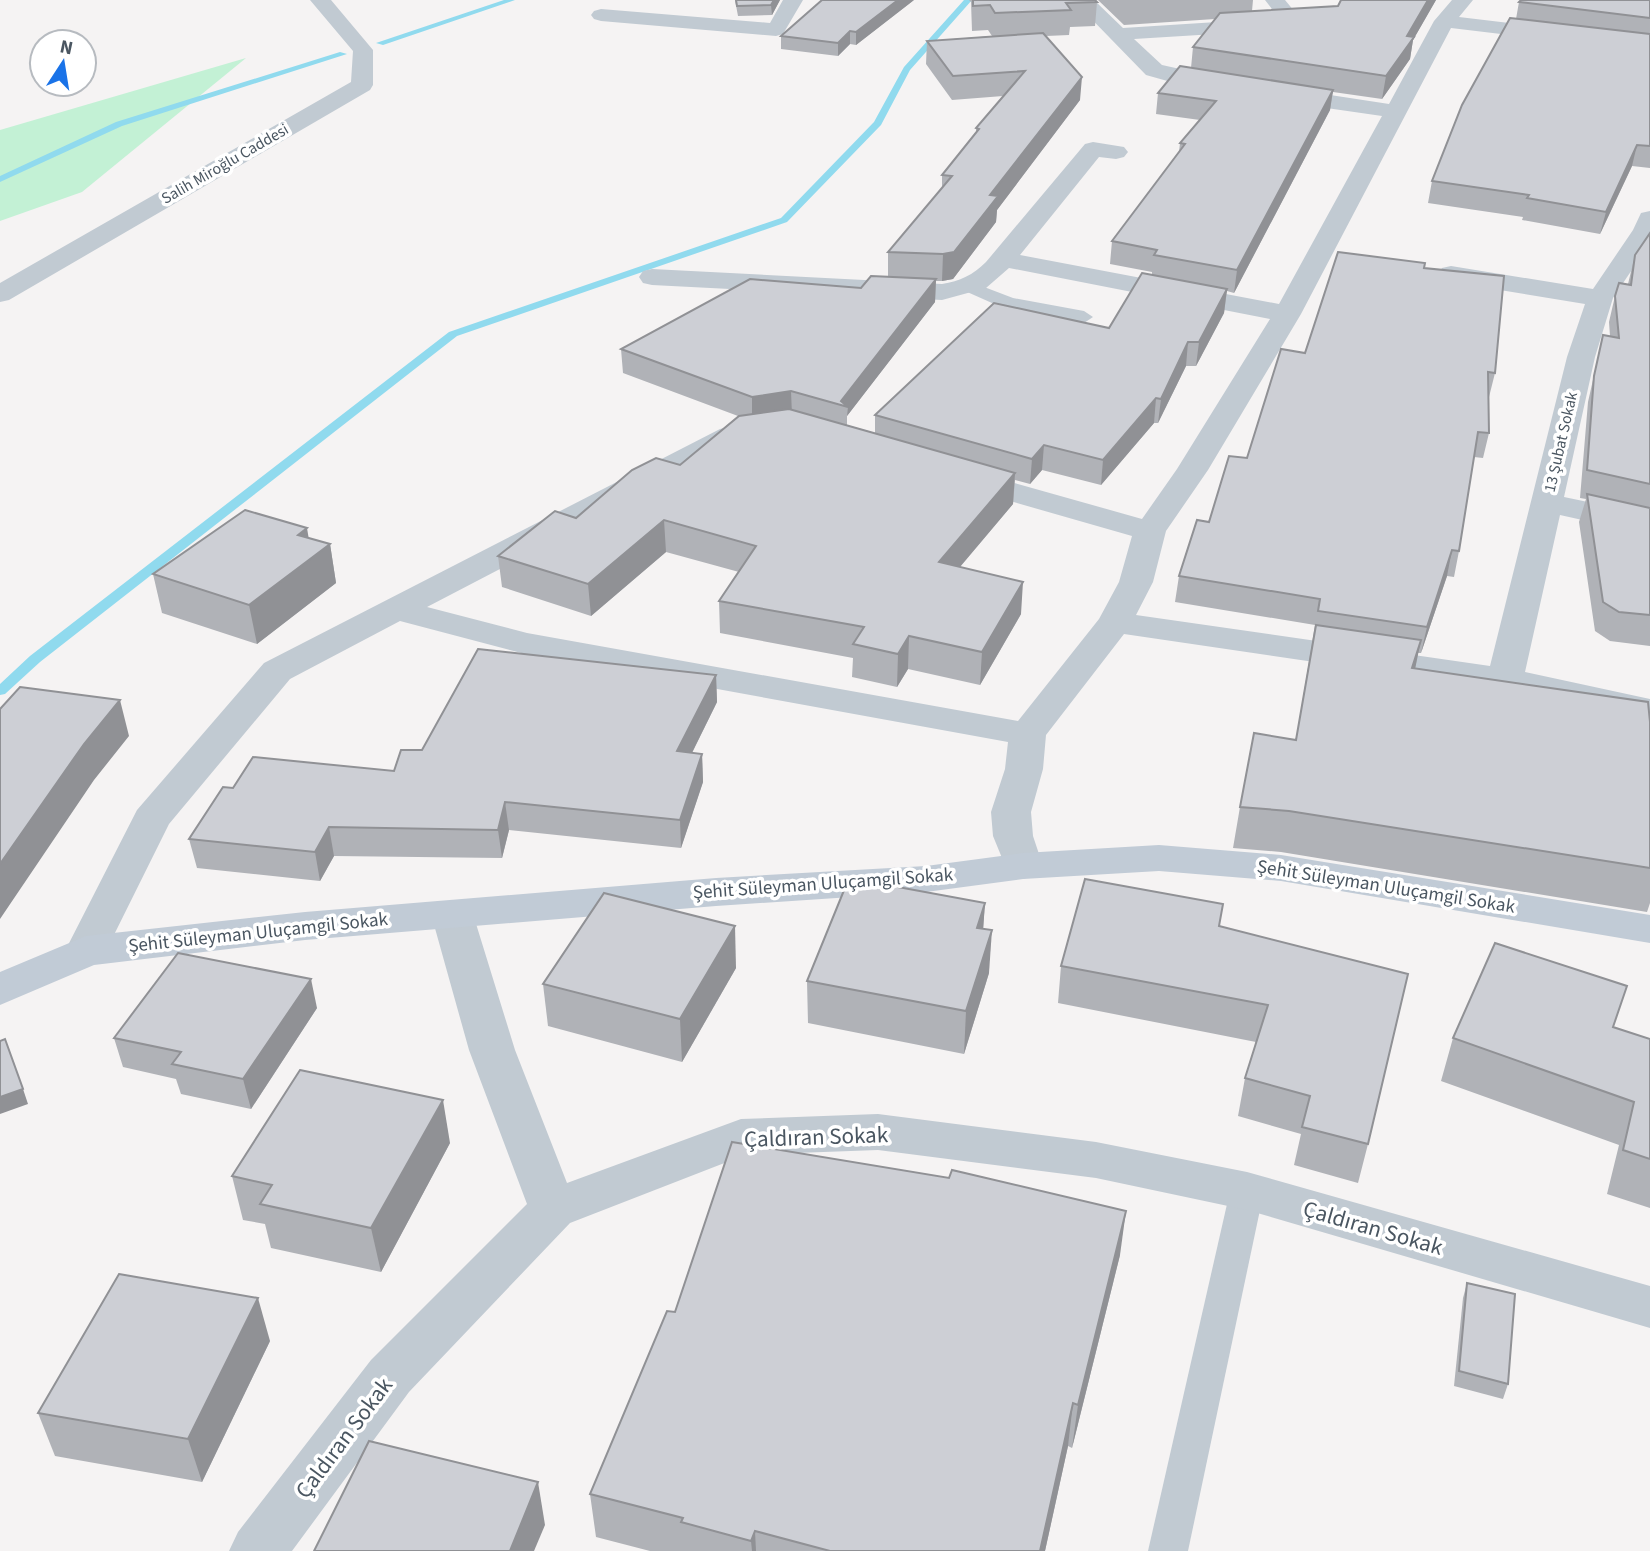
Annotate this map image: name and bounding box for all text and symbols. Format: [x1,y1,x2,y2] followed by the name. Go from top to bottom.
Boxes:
[28,28,98,98] north arrow
[57,33,75,62] text: N
[157,119,293,209] street label: Salih Miroğlu Caddesi
[1539,390,1583,494] street label: 13 Şubat Sokak
[1255,853,1517,921] street label: Şehit Süleyman Uluçamgil Sokak
[692,861,955,907] street label: Şehit Süleyman Uluçamgil Sokak
[127,906,390,960] street label: Şehit Süleyman Uluçamgil Sokak
[743,1118,889,1156] street label: Çaldıran Sokak
[1299,1192,1447,1264] street label: Çaldıran Sokak
[287,1370,401,1505] street label: Çaldıran Sokak

